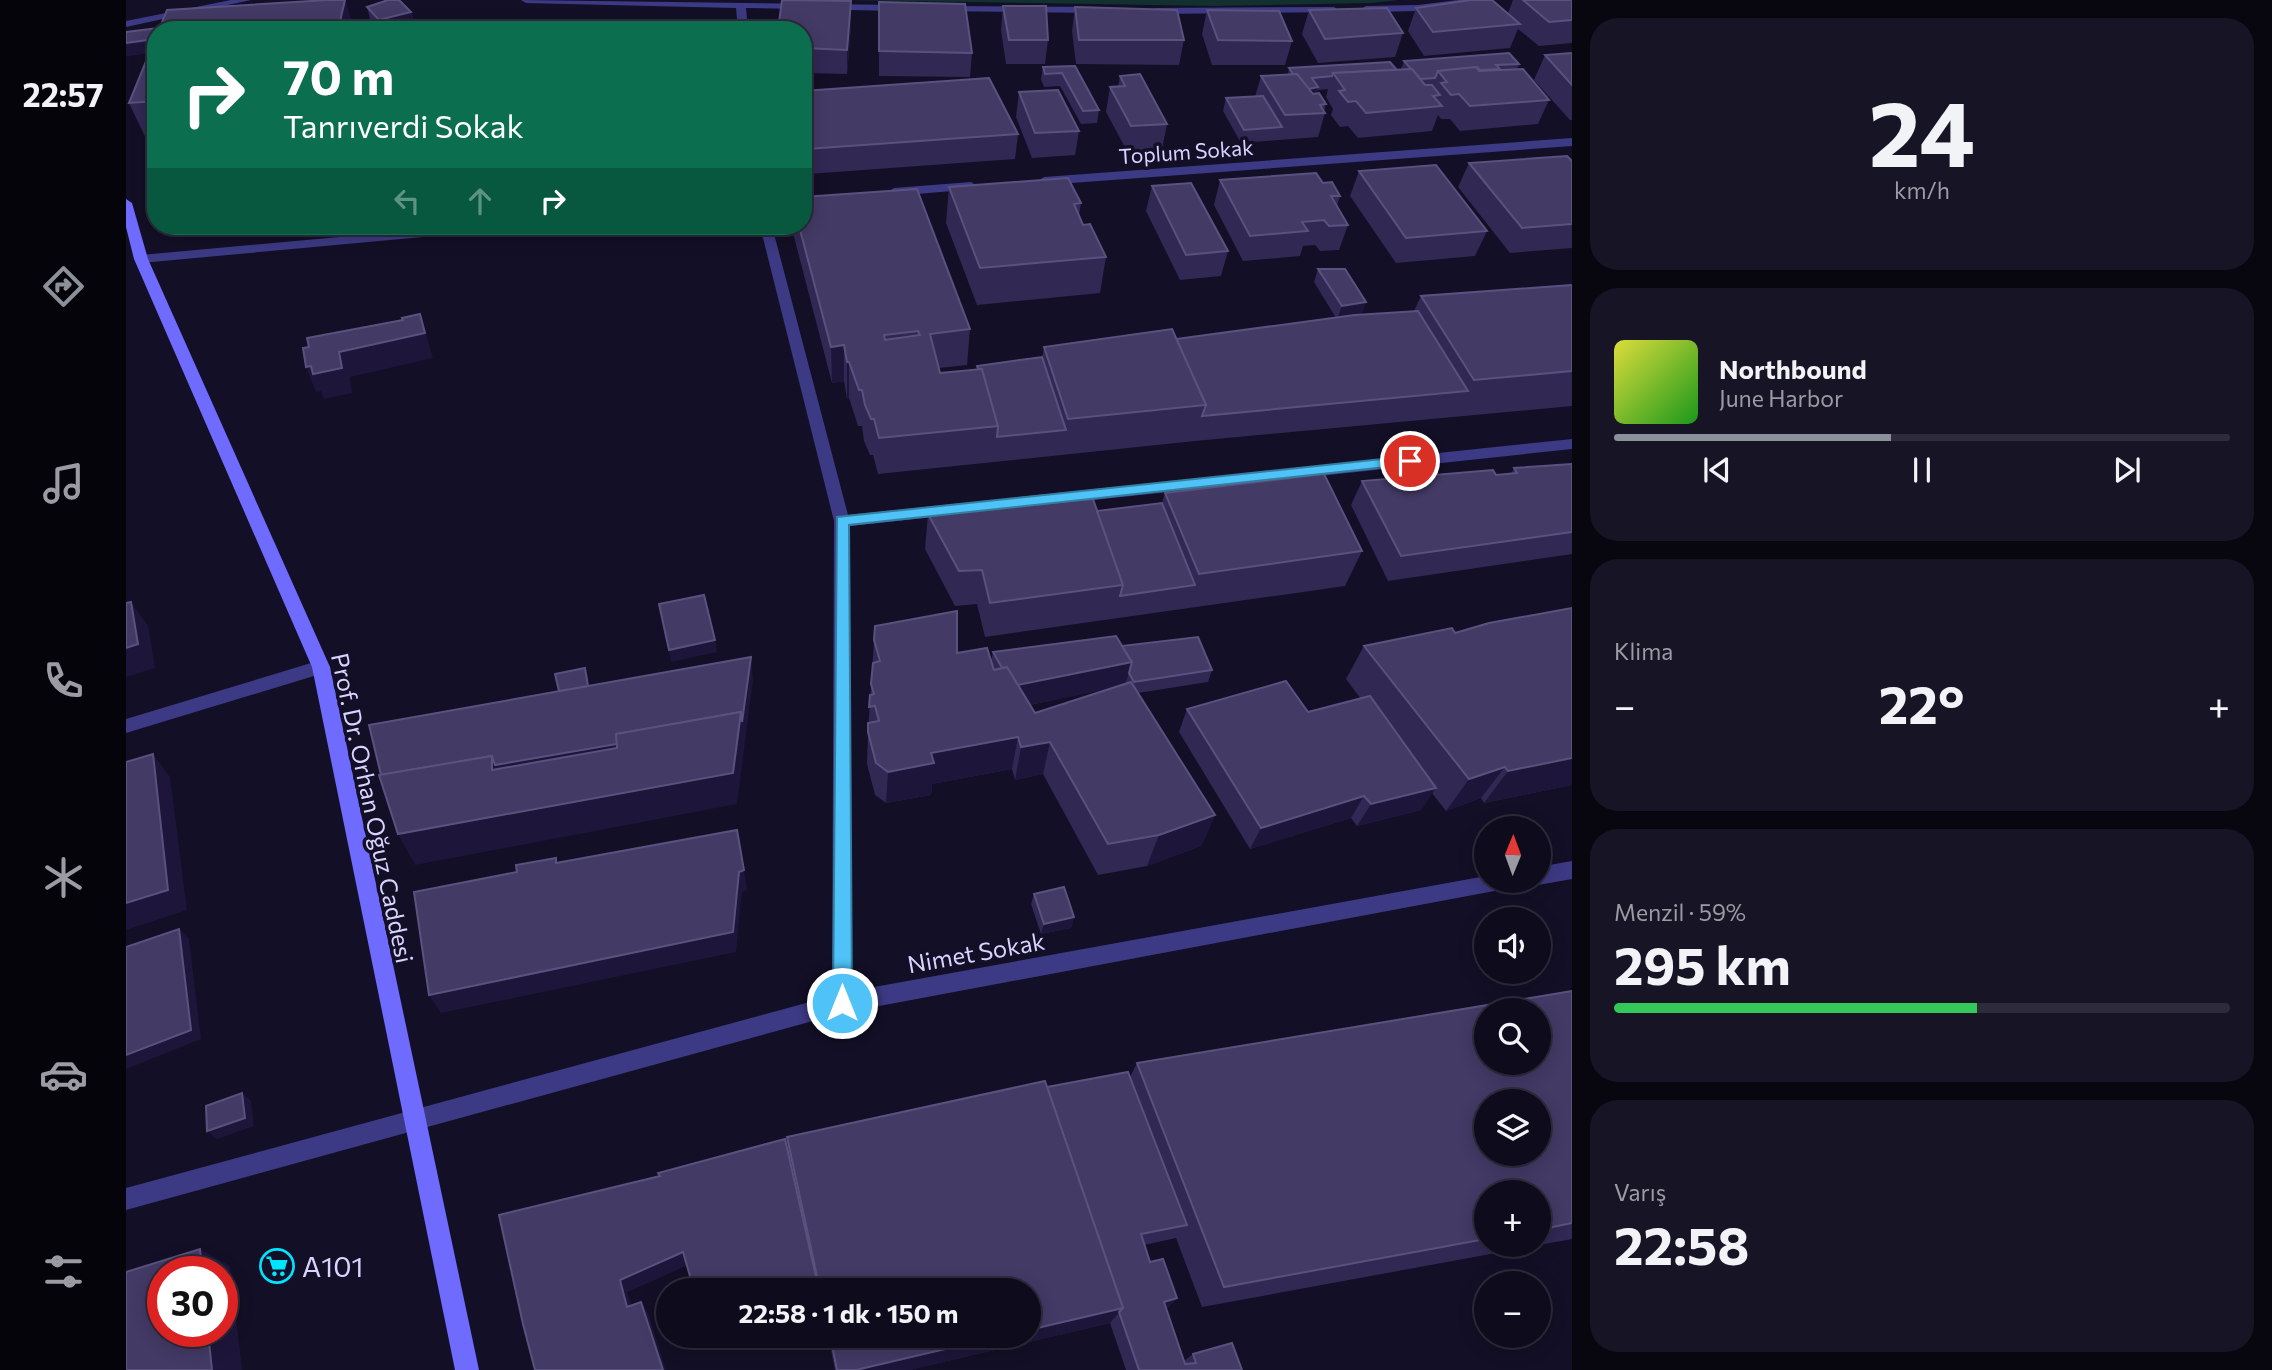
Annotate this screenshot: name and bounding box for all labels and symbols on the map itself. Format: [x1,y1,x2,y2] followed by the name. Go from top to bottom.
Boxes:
[1118,134,1254,168] street label: Toplum Sokak
[1380,431,1440,491] pin
[326,650,420,966] street label: Prof. Dr. Orhan Oğuz Caddesi
[1474,816,1550,892] north arrow
[905,926,1047,978] street label: Nimet Sokak
[805,966,879,1040] position arrow
[258,1247,296,1285] supermarket icon: A101
[302,1249,364,1283] place label: A101
[147,1256,238,1347] speed limit sign: 30

